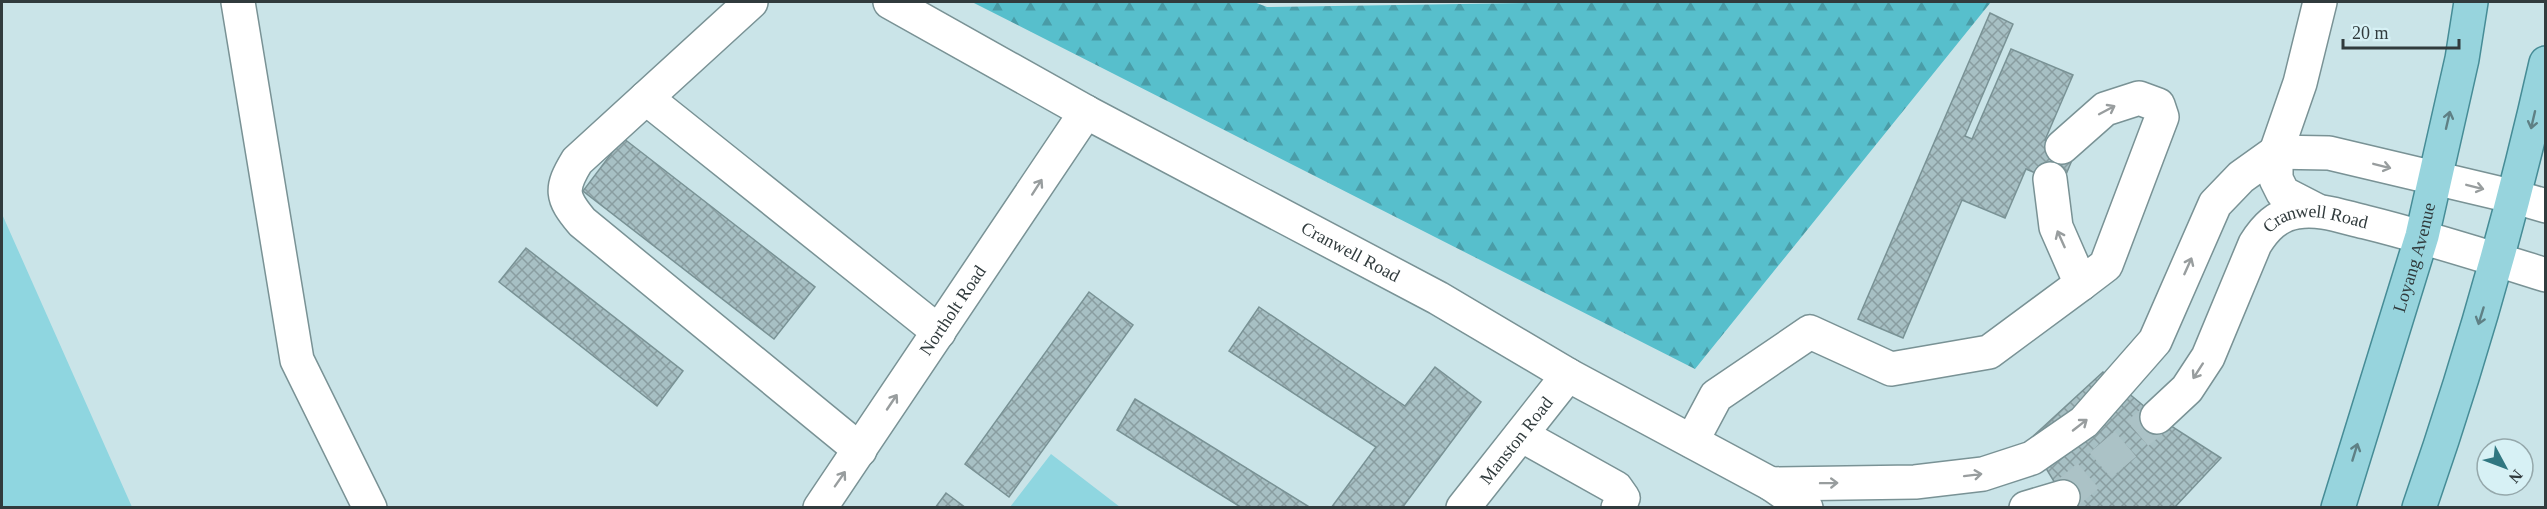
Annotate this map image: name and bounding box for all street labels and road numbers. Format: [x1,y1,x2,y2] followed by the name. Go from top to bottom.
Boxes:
[2259,201,2370,237] street label: Cranwell Road
[2389,201,2439,315] street label: Loyang Avenue
[1298,218,1403,286] street label: Cranwell Road
[916,262,990,359] street label: Northolt Road
[1476,393,1557,488] street label: Manston Road

